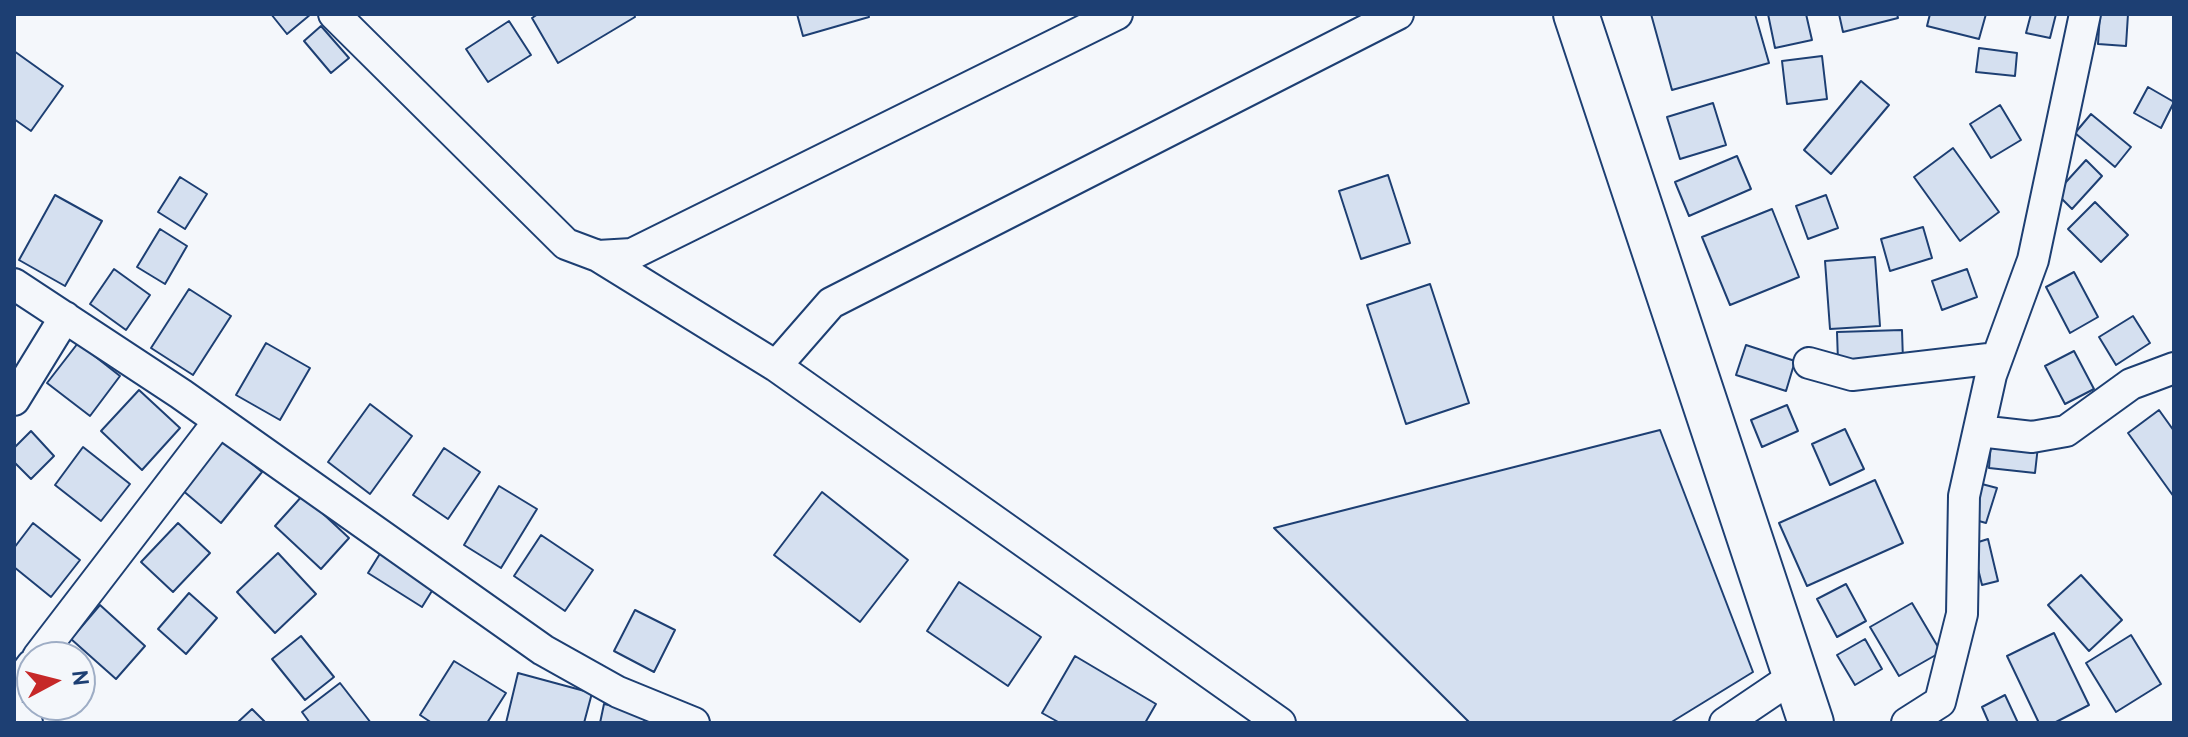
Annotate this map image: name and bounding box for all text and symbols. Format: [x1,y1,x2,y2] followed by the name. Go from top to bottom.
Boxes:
[16,641,96,721] north arrow
[64,669,93,688] text: N

